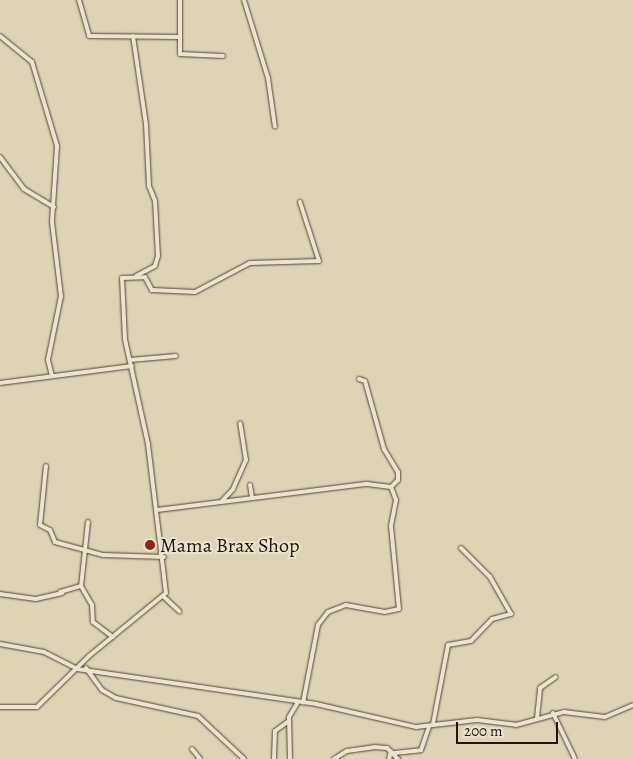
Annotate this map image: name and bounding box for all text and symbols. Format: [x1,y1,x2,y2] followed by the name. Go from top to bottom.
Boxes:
[160,533,300,557] place label: Mama Brax Shop
[144,539,156,551] marker: Mama Brax Shop
[458,712,560,744] scale bar
[464,721,503,741] text: 200 m

